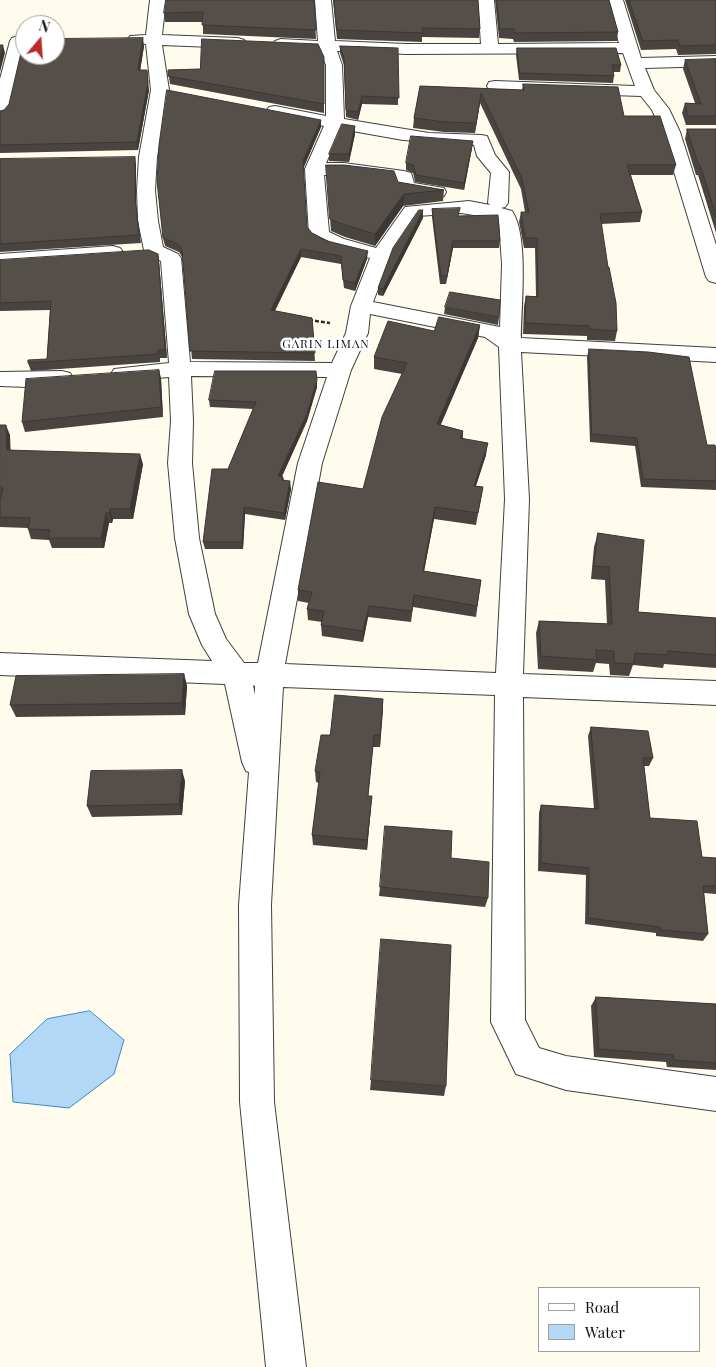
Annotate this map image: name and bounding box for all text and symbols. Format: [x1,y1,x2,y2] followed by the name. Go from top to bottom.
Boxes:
[15,15,65,65] north arrow
[37,16,52,37] text: N
[281,337,371,351] district label: GARIN LIMAN
[538,1287,701,1352] legend
[585,1297,619,1317] text: Road
[585,1322,625,1342] text: Water

